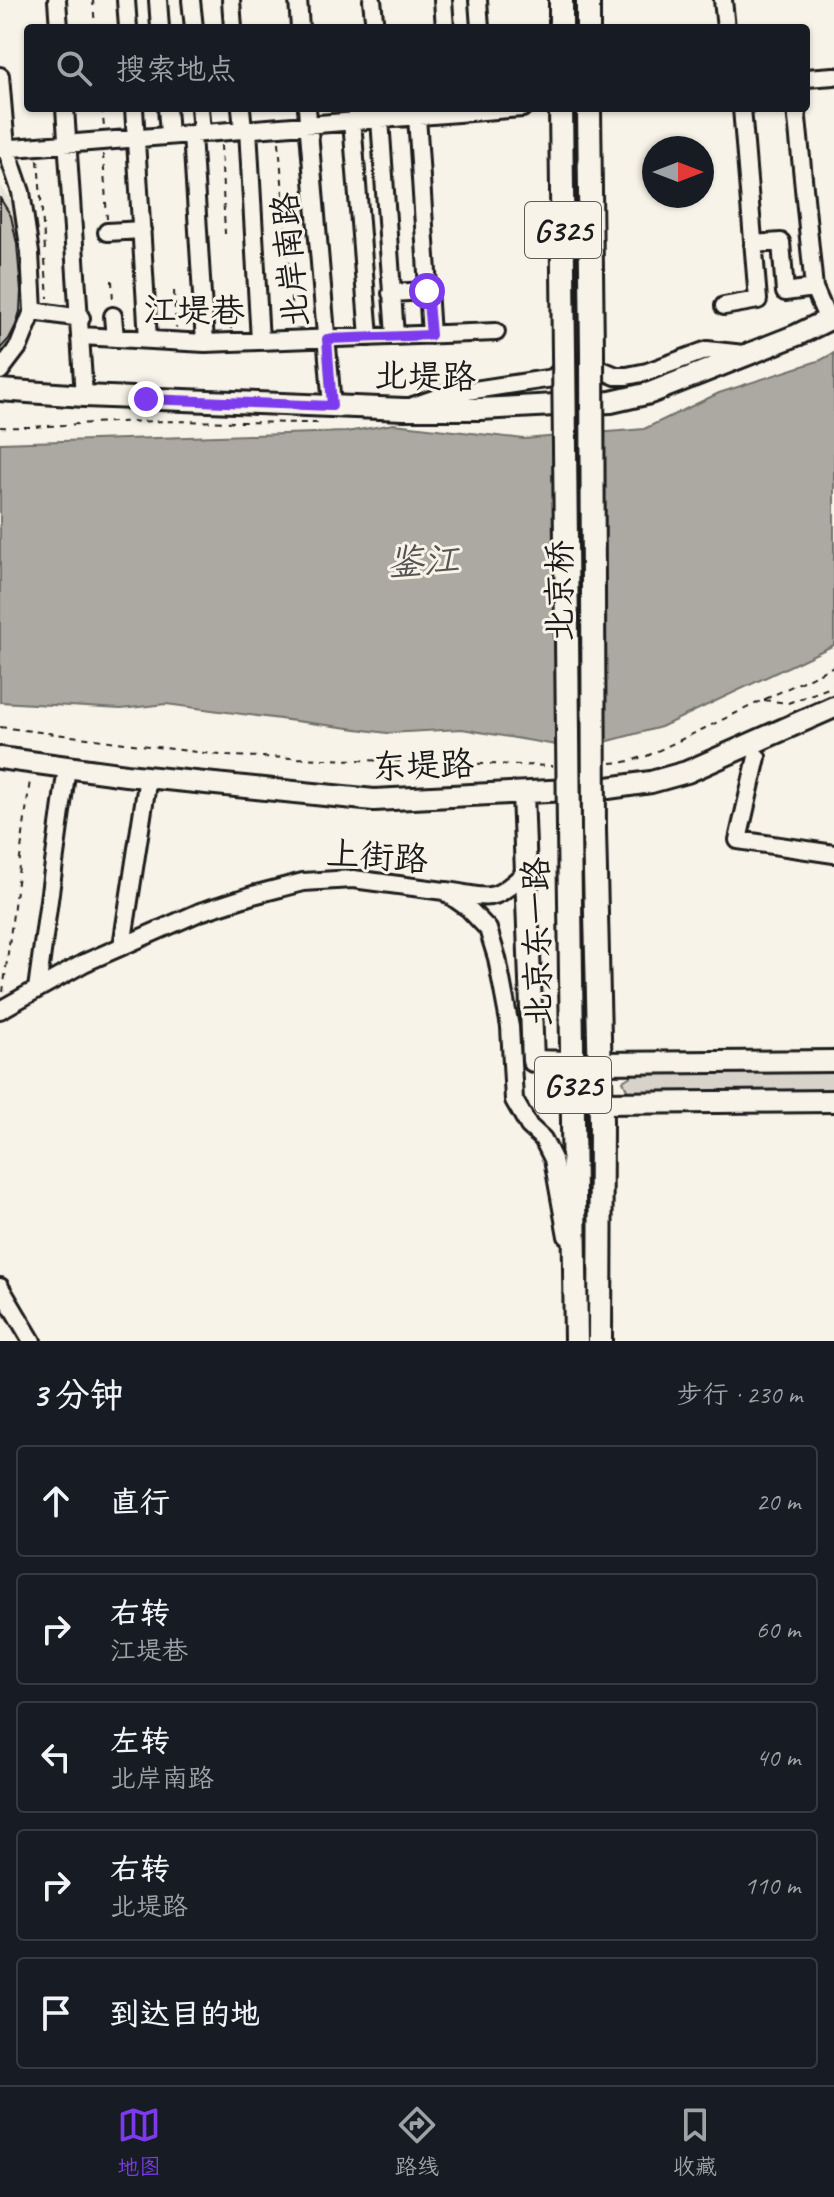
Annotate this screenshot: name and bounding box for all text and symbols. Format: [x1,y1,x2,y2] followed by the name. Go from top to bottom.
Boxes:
[24,24,810,112] search box
[52,46,96,90] icon: search
[116,50,236,88] text: 搜索地点
[642,136,714,208] north arrow
[263,190,317,330] street label: 北岸南路
[525,202,601,258] road number: G325
[409,273,445,309] route start
[143,288,245,332] street label: 江堤巷
[374,354,476,398] street label: 北堤路
[128,381,164,417] route end
[386,536,462,586] water label: 鉴江
[538,540,581,642] street label: 北京桥
[371,742,475,788] street label: 东堤路
[325,831,429,881] street label: 上街路
[514,857,560,1027] street label: 北京东一路
[535,1057,611,1113] road number: G325
[32,1373,124,1416] text: 3 分钟
[677,1378,802,1411] text: 步行 · 230 m
[34,1479,78,1523] icon: ahead
[110,1483,170,1521] text: 直行
[756,1485,800,1518] text: 20 m
[110,1594,170,1632] text: 右转
[34,1607,78,1651] icon: right
[756,1613,800,1646] text: 60 m
[110,1634,188,1667] text: 江堤巷
[110,1722,170,1760] text: 左转
[34,1735,78,1779] icon: left
[756,1741,800,1774] text: 40 m
[110,1762,214,1795] text: 北岸南路
[110,1850,170,1888] text: 右转
[34,1863,78,1907] icon: right
[744,1869,800,1902] text: 110 m
[110,1890,188,1923] text: 北堤路
[34,1991,78,2035] icon: arrive
[110,1995,260,2033] text: 到达目的地
[117,2103,161,2181] tab: 地图
[395,2103,439,2181] tab: 路线
[673,2103,717,2181] tab: 收藏

